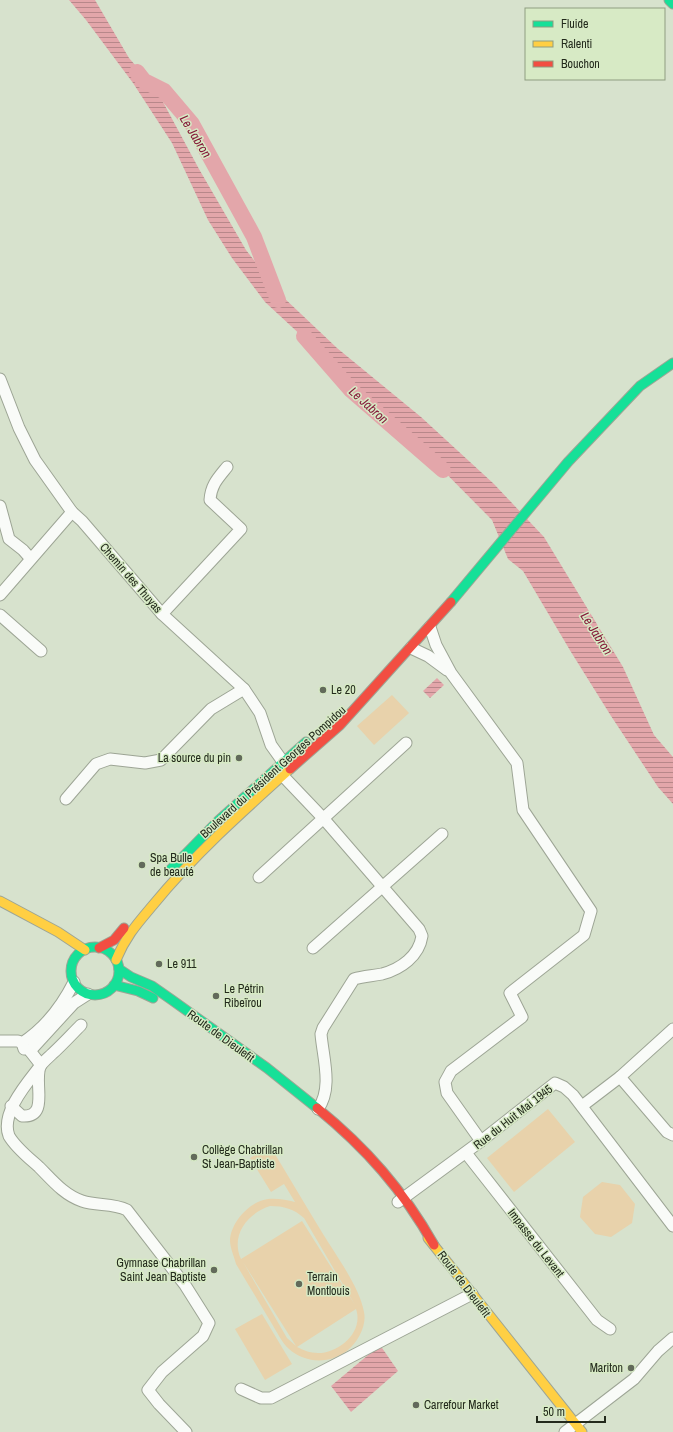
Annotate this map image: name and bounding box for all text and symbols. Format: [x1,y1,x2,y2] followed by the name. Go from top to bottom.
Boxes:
[525,8,665,80] legend
[561,16,588,32] text: Fluide
[561,36,592,52] text: Ralenti
[561,56,600,72] text: Bouchon
[176,112,215,161] water label: Le Jabron
[345,383,392,428] water label: Le Jabron
[96,540,166,616] street label: Chemin des Thuyas
[577,609,617,658] water label: Le Jabron
[331,682,356,698] place label: Le 20
[318,685,328,695] marker: Le 20
[197,702,349,842] street label: Boulevard du Président Georges Pompidou
[158,750,231,766] place label: La source du pin
[234,753,244,763] marker: La source du pin
[150,850,194,880] place label: Spa Bulle de beauté
[137,860,147,870] marker: Spa Bulle de beauté
[167,956,197,972] place label: Le 911
[154,959,164,969] marker: Le 911
[224,981,264,1011] place label: Le Pétrin Ribeïrou
[211,991,221,1001] marker: Le Pétrin Ribeïrou
[184,1006,258,1066] street label: Route de Dieulefit
[470,1081,556,1153] street label: Rue du Huit Mai 1945
[202,1142,283,1172] place label: Collège Chabrillan St Jean-Baptiste
[189,1152,199,1162] marker: Collège Chabrillan St Jean-Baptiste
[504,1205,568,1281] street label: Impasse du Levant
[434,1248,494,1321] street label: Route de Dieulefit
[116,1255,206,1285] place label: Gymnase Chabrillan Saint Jean Baptiste
[209,1265,219,1275] marker: Gymnase Chabrillan Saint Jean Baptiste
[307,1269,350,1299] place label: Terrain Montlouis
[294,1279,304,1289] marker: Terrain Montlouis
[590,1360,623,1376] place label: Mariton
[626,1363,636,1373] marker: Mariton
[424,1397,499,1413] place label: Carrefour Market
[537,1398,605,1424] scale bar
[411,1400,421,1410] marker: Carrefour Market
[543,1404,565,1420] text: 50 m

